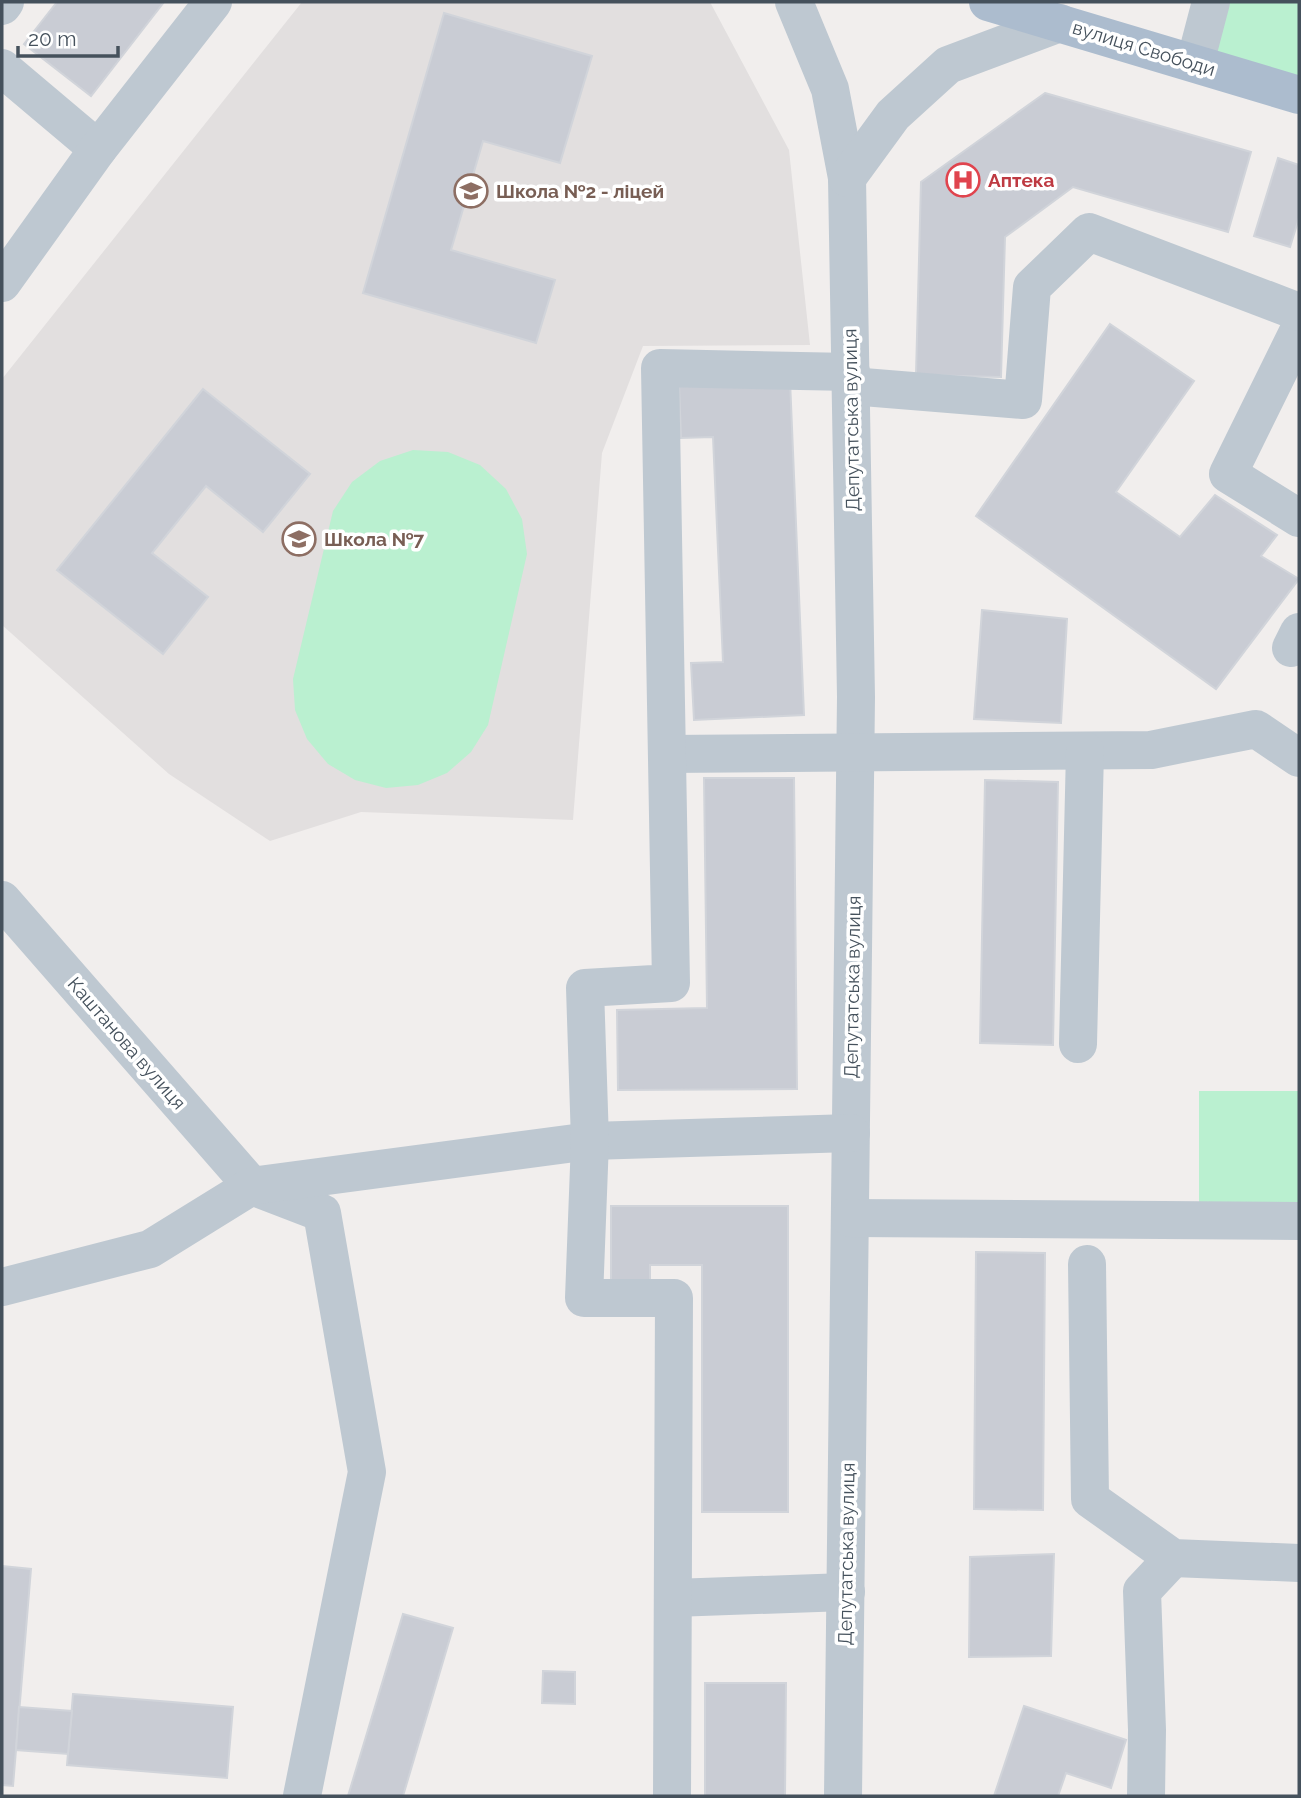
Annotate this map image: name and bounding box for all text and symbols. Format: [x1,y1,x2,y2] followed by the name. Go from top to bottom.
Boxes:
[18,14,117,58] scale bar
[1070,16,1218,80] street label: вулиця Свободи
[28,26,76,51] text: 20 m
[944,161,982,199] hospital icon: Аптека
[988,169,1055,191] place label: Аптека
[452,172,490,210] school or university icon: Школа №2 - ліцей
[496,180,664,202] place label: Школа №2 - ліцей
[838,328,864,512] street label: Депутатська вулиця
[280,520,318,558] school or university icon: Школа №7
[324,528,424,550] place label: Школа №7
[839,895,865,1079] street label: Депутатська вулиця
[64,972,190,1114] street label: Каштанова вулиця
[833,1462,859,1646] street label: Депутатська вулиця

